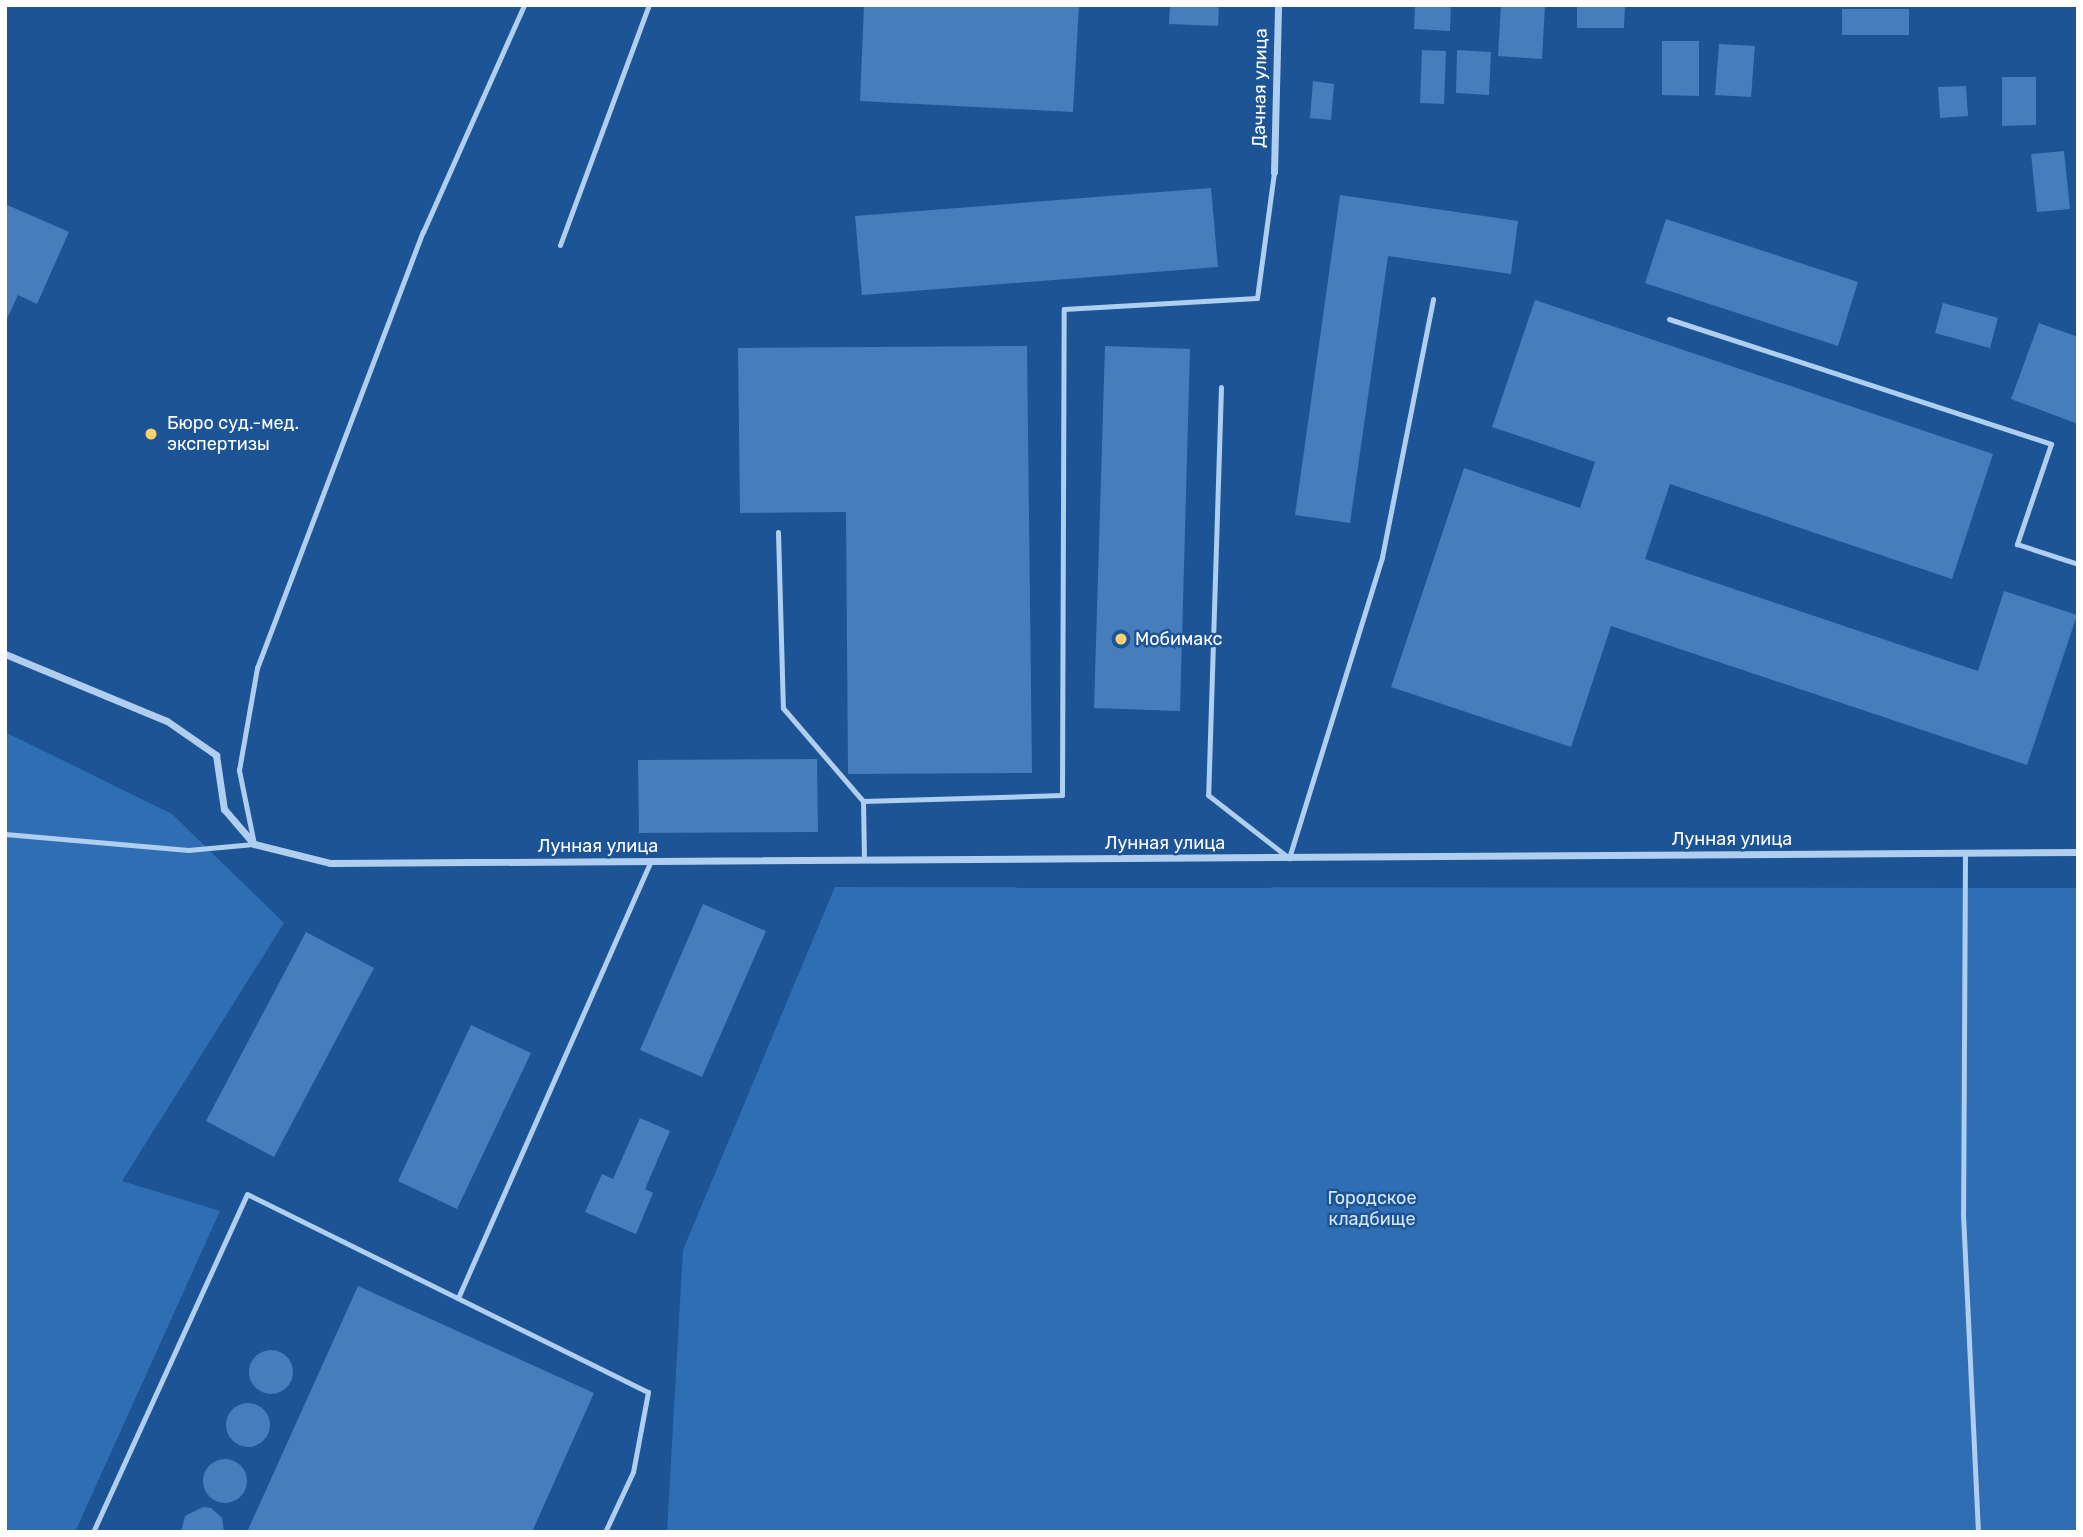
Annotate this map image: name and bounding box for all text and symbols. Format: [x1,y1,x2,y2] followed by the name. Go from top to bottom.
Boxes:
[1248,28,1272,148] street label: Дачная улица
[167,413,299,456] place label: Бюро суд.-мед. экспертизы
[141,424,161,444] marker: Бюро суд.-мед. экспертизы
[1135,628,1222,650] place label: Мобимакс
[1113,631,1129,647] marker: Мобимакс
[1672,828,1792,850] street label: Лунная улица
[1105,832,1225,854] street label: Лунная улица
[538,835,658,857] street label: Лунная улица
[1328,1188,1416,1230] park label: Городское кладбище

